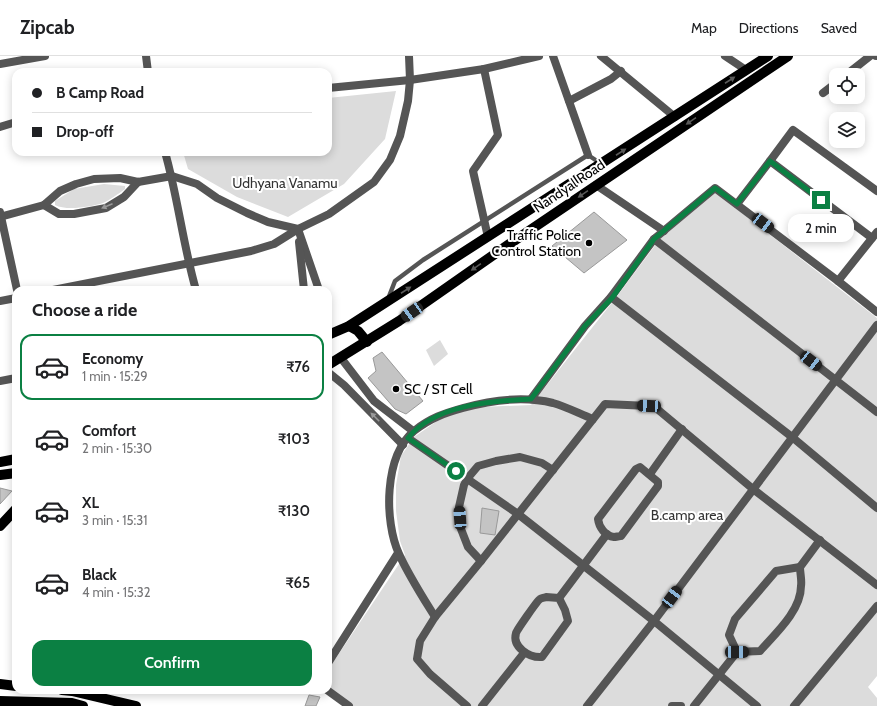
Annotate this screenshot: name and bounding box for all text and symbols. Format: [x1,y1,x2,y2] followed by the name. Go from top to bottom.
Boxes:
[20,16,75,39] text: Zipcab
[691,19,717,37] text: Map
[739,19,799,37] text: Directions
[821,19,857,37] text: Saved
[829,68,865,148] map controls
[829,68,865,104] button: locate
[724,77,736,84] one-way arrow
[56,84,144,102] text: B Camp Road
[829,112,865,148] button: layers
[685,117,696,125] one-way arrow
[56,123,114,141] text: Drop-off
[615,148,627,155] one-way arrow
[530,155,608,217] street label: Nandyal Road
[232,174,338,192] park label: Udhyana Vanamu
[578,190,588,198] one-way arrow
[812,191,830,209] route end
[102,203,113,209] one-way arrow
[750,211,776,235] car
[788,214,854,242] callout: 2 min
[805,220,837,236] text: 2 min
[492,226,581,260] place label: Traffic Police Control Station
[584,238,594,248] marker: Traffic Police Control Station
[470,263,481,271] one-way arrow
[400,286,412,293] one-way arrow
[32,299,137,321] text: Choose a ride
[399,300,425,324] car
[34,349,70,385] icon: car
[798,349,824,373] car
[82,350,143,368] text: Economy
[286,358,310,376] text: ₹76
[82,368,148,384] text: 1 min · 15:29
[404,380,473,398] place label: SC / ST Cell
[391,384,401,394] marker: SC / ST Cell
[637,399,661,413] car
[371,412,380,422] one-way arrow
[34,421,70,457] icon: car
[82,422,136,440] text: Comfort
[278,430,310,448] text: ₹103
[82,440,152,456] text: 2 min · 15:30
[447,462,465,480] route start
[34,493,70,529] icon: car
[82,494,99,512] text: XL
[278,502,310,520] text: ₹130
[453,506,467,530] car
[651,506,723,524] park label: B.camp area
[82,512,148,528] text: 3 min · 15:31
[34,565,70,601] icon: car
[82,566,117,584] text: Black
[285,574,310,592] text: ₹65
[82,584,151,600] text: 4 min · 15:32
[660,584,684,610] car
[32,640,312,686] button: Confirm
[725,646,749,658] car

